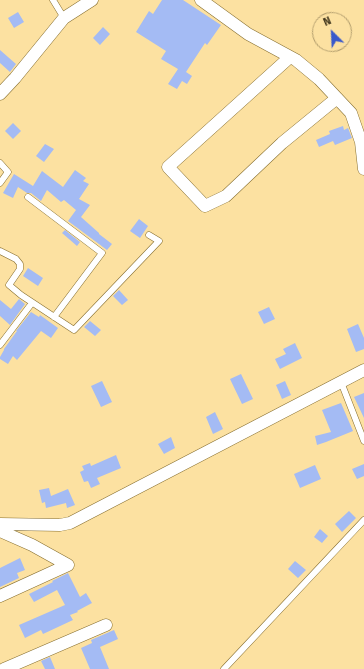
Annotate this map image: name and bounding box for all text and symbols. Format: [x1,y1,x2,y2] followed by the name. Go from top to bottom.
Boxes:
[312,12,352,52] north arrow
[321,14,333,29] text: N

